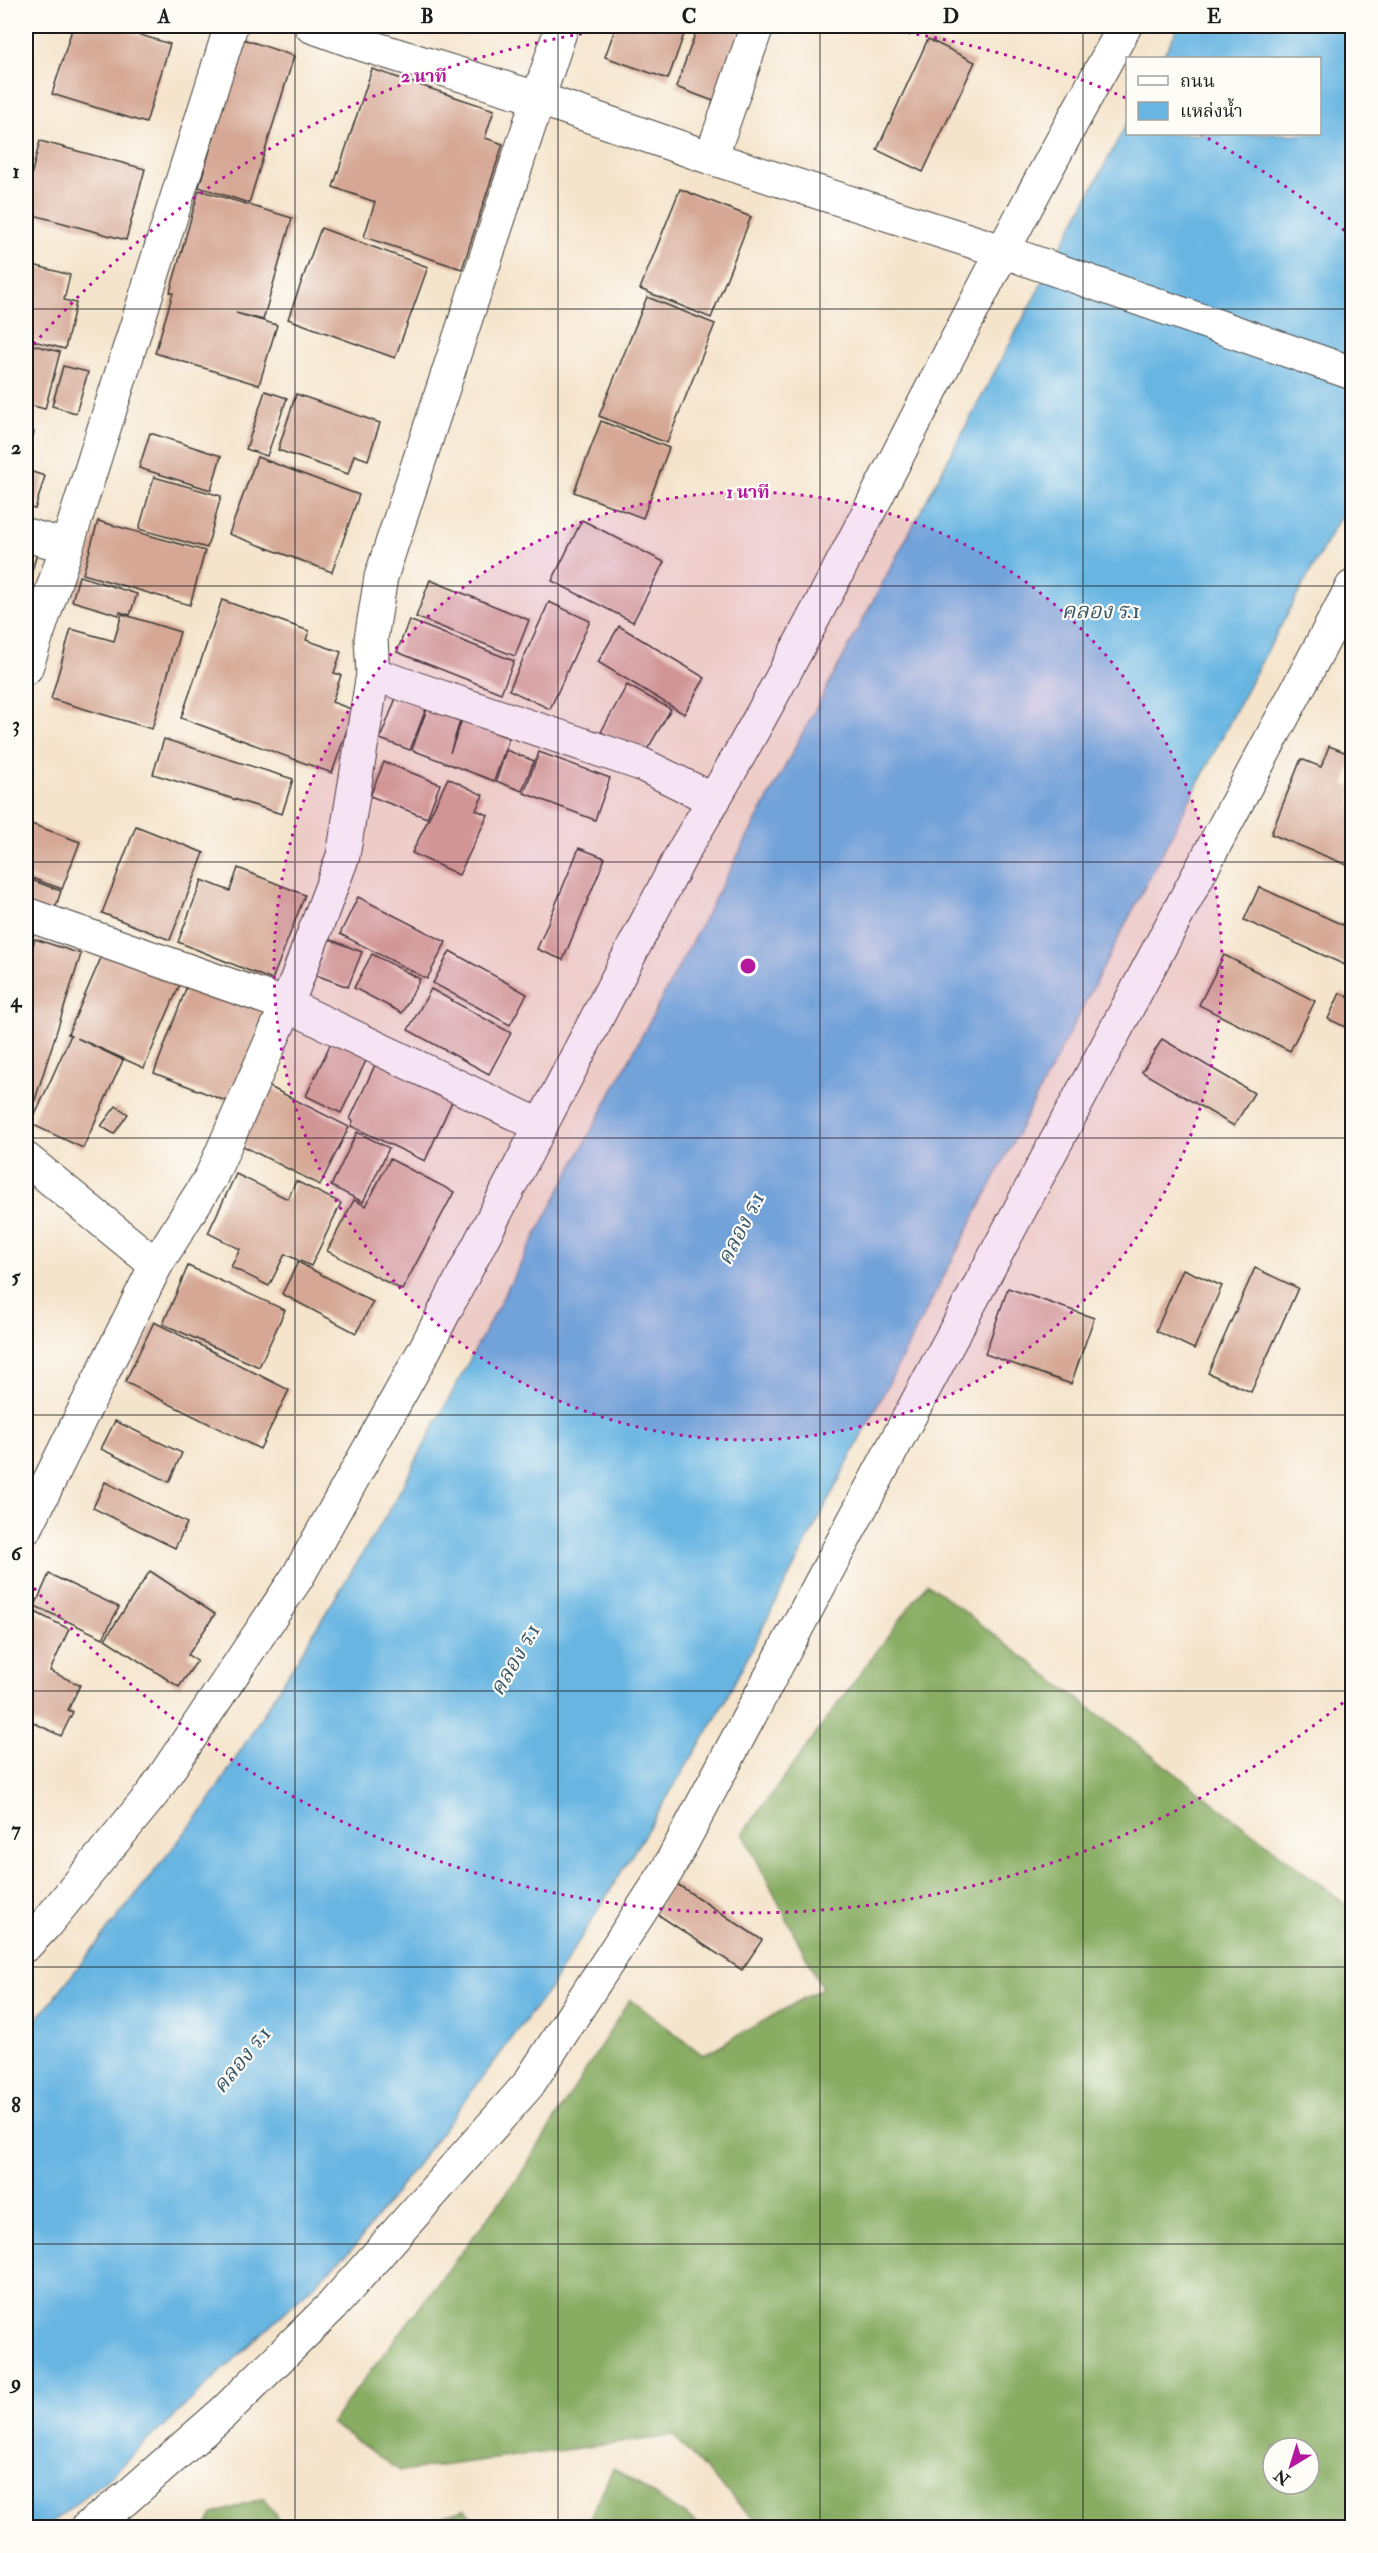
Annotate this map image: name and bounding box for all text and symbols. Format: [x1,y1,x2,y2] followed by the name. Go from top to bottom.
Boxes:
[157,4,171,29] text: A
[420,4,434,29] text: B
[682,4,696,29] text: C
[943,4,959,29] text: D
[1207,4,1222,29] text: E
[1126,57,1321,135] legend
[401,65,447,88] text: 2 นาที
[1180,70,1215,93] text: ถนน
[1180,97,1243,123] text: แหล่งน้ำ
[12,159,20,184] text: 1
[11,435,21,460] text: 2
[726,481,770,504] text: 1 นาที
[1062,597,1140,625] water label: คลอง ร.1
[12,712,20,737] text: 3
[738,956,758,976] centre of rings
[10,988,23,1013] text: 4
[711,1187,771,1270] water label: คลอง ร.1
[12,1264,22,1289] text: 5
[11,1541,23,1566] text: 6
[483,1618,547,1701] water label: คลอง ร.1
[11,1817,21,1842] text: 7
[206,2020,277,2099] water label: คลอง ร.1
[11,2093,21,2118] text: 8
[9,2370,21,2395] text: 9
[1261,2436,1321,2496] north arrow
[1270,2464,1295,2490] text: N

